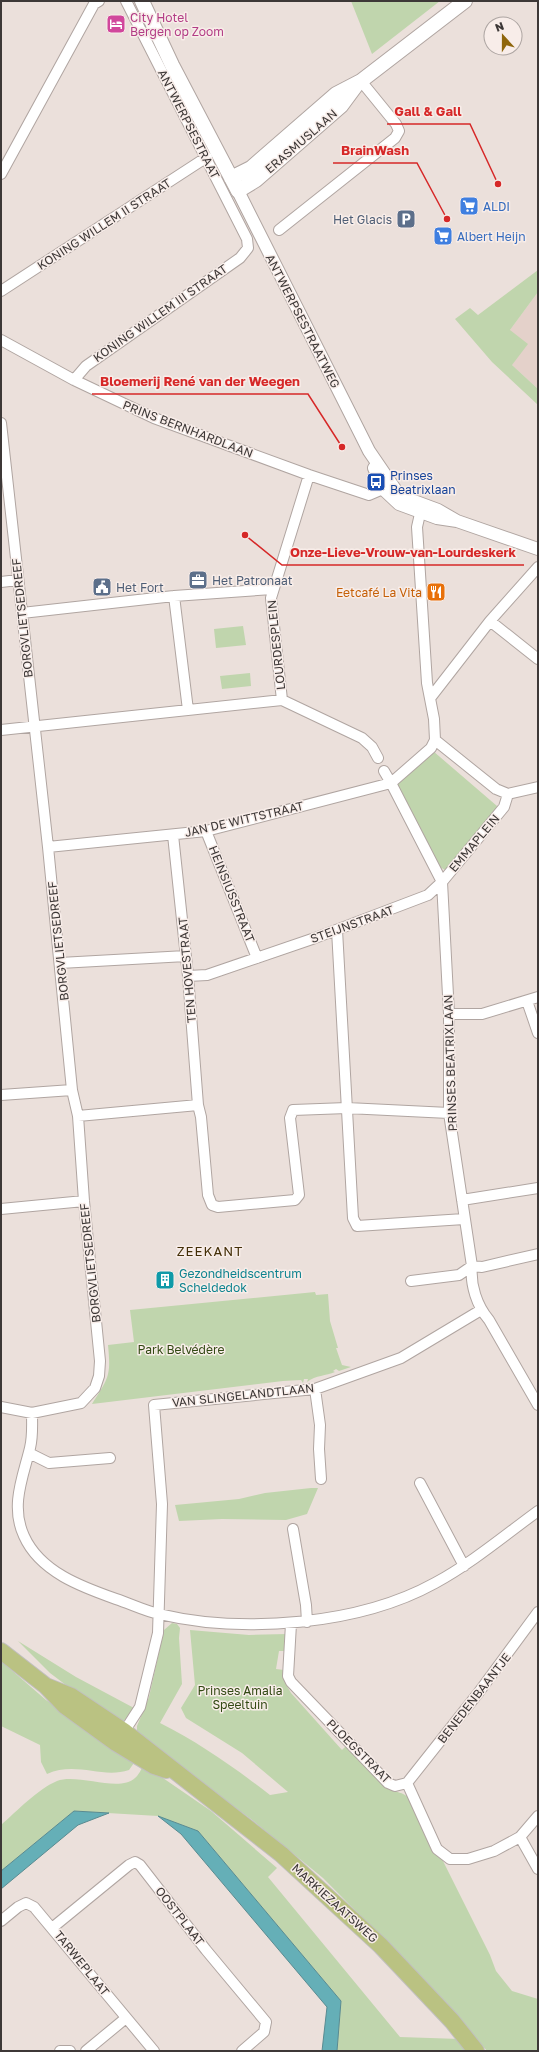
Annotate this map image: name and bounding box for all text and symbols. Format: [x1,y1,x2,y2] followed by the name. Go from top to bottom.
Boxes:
[130,10,224,39] place label: City Hotel Bergen op Zoom
[105,13,127,35] hotel icon: City Hotel Bergen op Zoom
[483,16,523,56] north arrow
[493,19,505,34] text: N
[155,67,223,182] street label: ANTWERPSESTRAAT
[387,99,470,124] callout: Gall & Gall
[394,103,462,119] text: Gall & Gall
[262,106,340,176] street label: ERASMUSLAAN
[333,138,417,163] callout: BrainWash
[341,142,409,158] text: BrainWash
[34,175,174,273] street label: KONING WILLEM II STRAAT
[458,195,480,217] supermarket icon: ALDI
[483,199,510,214] place label: ALDI
[395,208,417,230] parking icon: Het Glacis
[333,212,392,227] place label: Het Glacis
[432,225,454,247] supermarket icon: Albert Heijn
[457,229,526,244] place label: Albert Heijn
[263,251,343,391] street label: ANTWERPSESTRAATWEG
[90,261,230,365] street label: KONING WILLEM III STRAAT
[92,369,308,394] callout: Bloemerij René van der Weegen
[100,373,300,389] text: Bloemerij René van der Weegen
[121,397,255,461] street label: PRINS BERNHARDLAAN
[390,468,456,497] place label: Prinses Beatrixlaan
[365,471,387,493] bus stop icon: Prinses Beatrixlaan
[282,540,524,565] callout: Onze-Lieve-Vrouw-van-Lourdeskerk
[290,544,517,560] text: Onze-Lieve-Vrouw-van-Lourdeskerk
[8,558,36,678] street label: BORGVLIETSEDREEF
[187,569,209,591] office icon: Het Patronaat
[212,573,293,588] place label: Het Patronaat
[91,576,113,598] public building icon: Het Fort
[116,580,164,595] place label: Het Fort
[425,581,447,603] restaurant icon: Eetcafé La Vita
[336,585,422,600] place label: Eetcafé La Vita
[264,599,288,691] street label: LOURDESPLEIN
[183,798,306,840] street label: JAN DE WITTSTRAAT
[445,811,503,875] street label: EMMAPLEIN
[206,843,258,945] street label: HEINSIUSSTRAAT
[44,881,72,1001] street label: BORGVLIETSEDREEF
[308,902,396,946] street label: STEIJNSTRAAT
[175,916,199,1023] street label: TEN HOVESTRAAT
[440,994,460,1132] street label: PRINSES BEATRIXLAAN
[76,1203,104,1323] street label: BORGVLIETSEDREEF
[177,1243,243,1259] district label: ZEEKANT
[179,1266,302,1295] place label: Gezondheidscentrum Scheldedok
[154,1269,176,1291] building icon: Gezondheidscentrum Scheldedok
[138,1342,224,1357] park label: Park Belvédère
[171,1380,315,1410] street label: VAN SLINGELANDTLAAN
[434,1650,514,1746] street label: BENEDENBAANTJE
[197,1683,283,1712] park label: Prinses Amalia Speeltuin
[324,1716,395,1787] street label: PLOEGSTRAAT
[289,1860,381,1946] street label: MARKIEZAATSWEG
[152,1884,208,1949] street label: OOSTPLAAT
[51,1927,113,1999] street label: TARWEPLAAT

